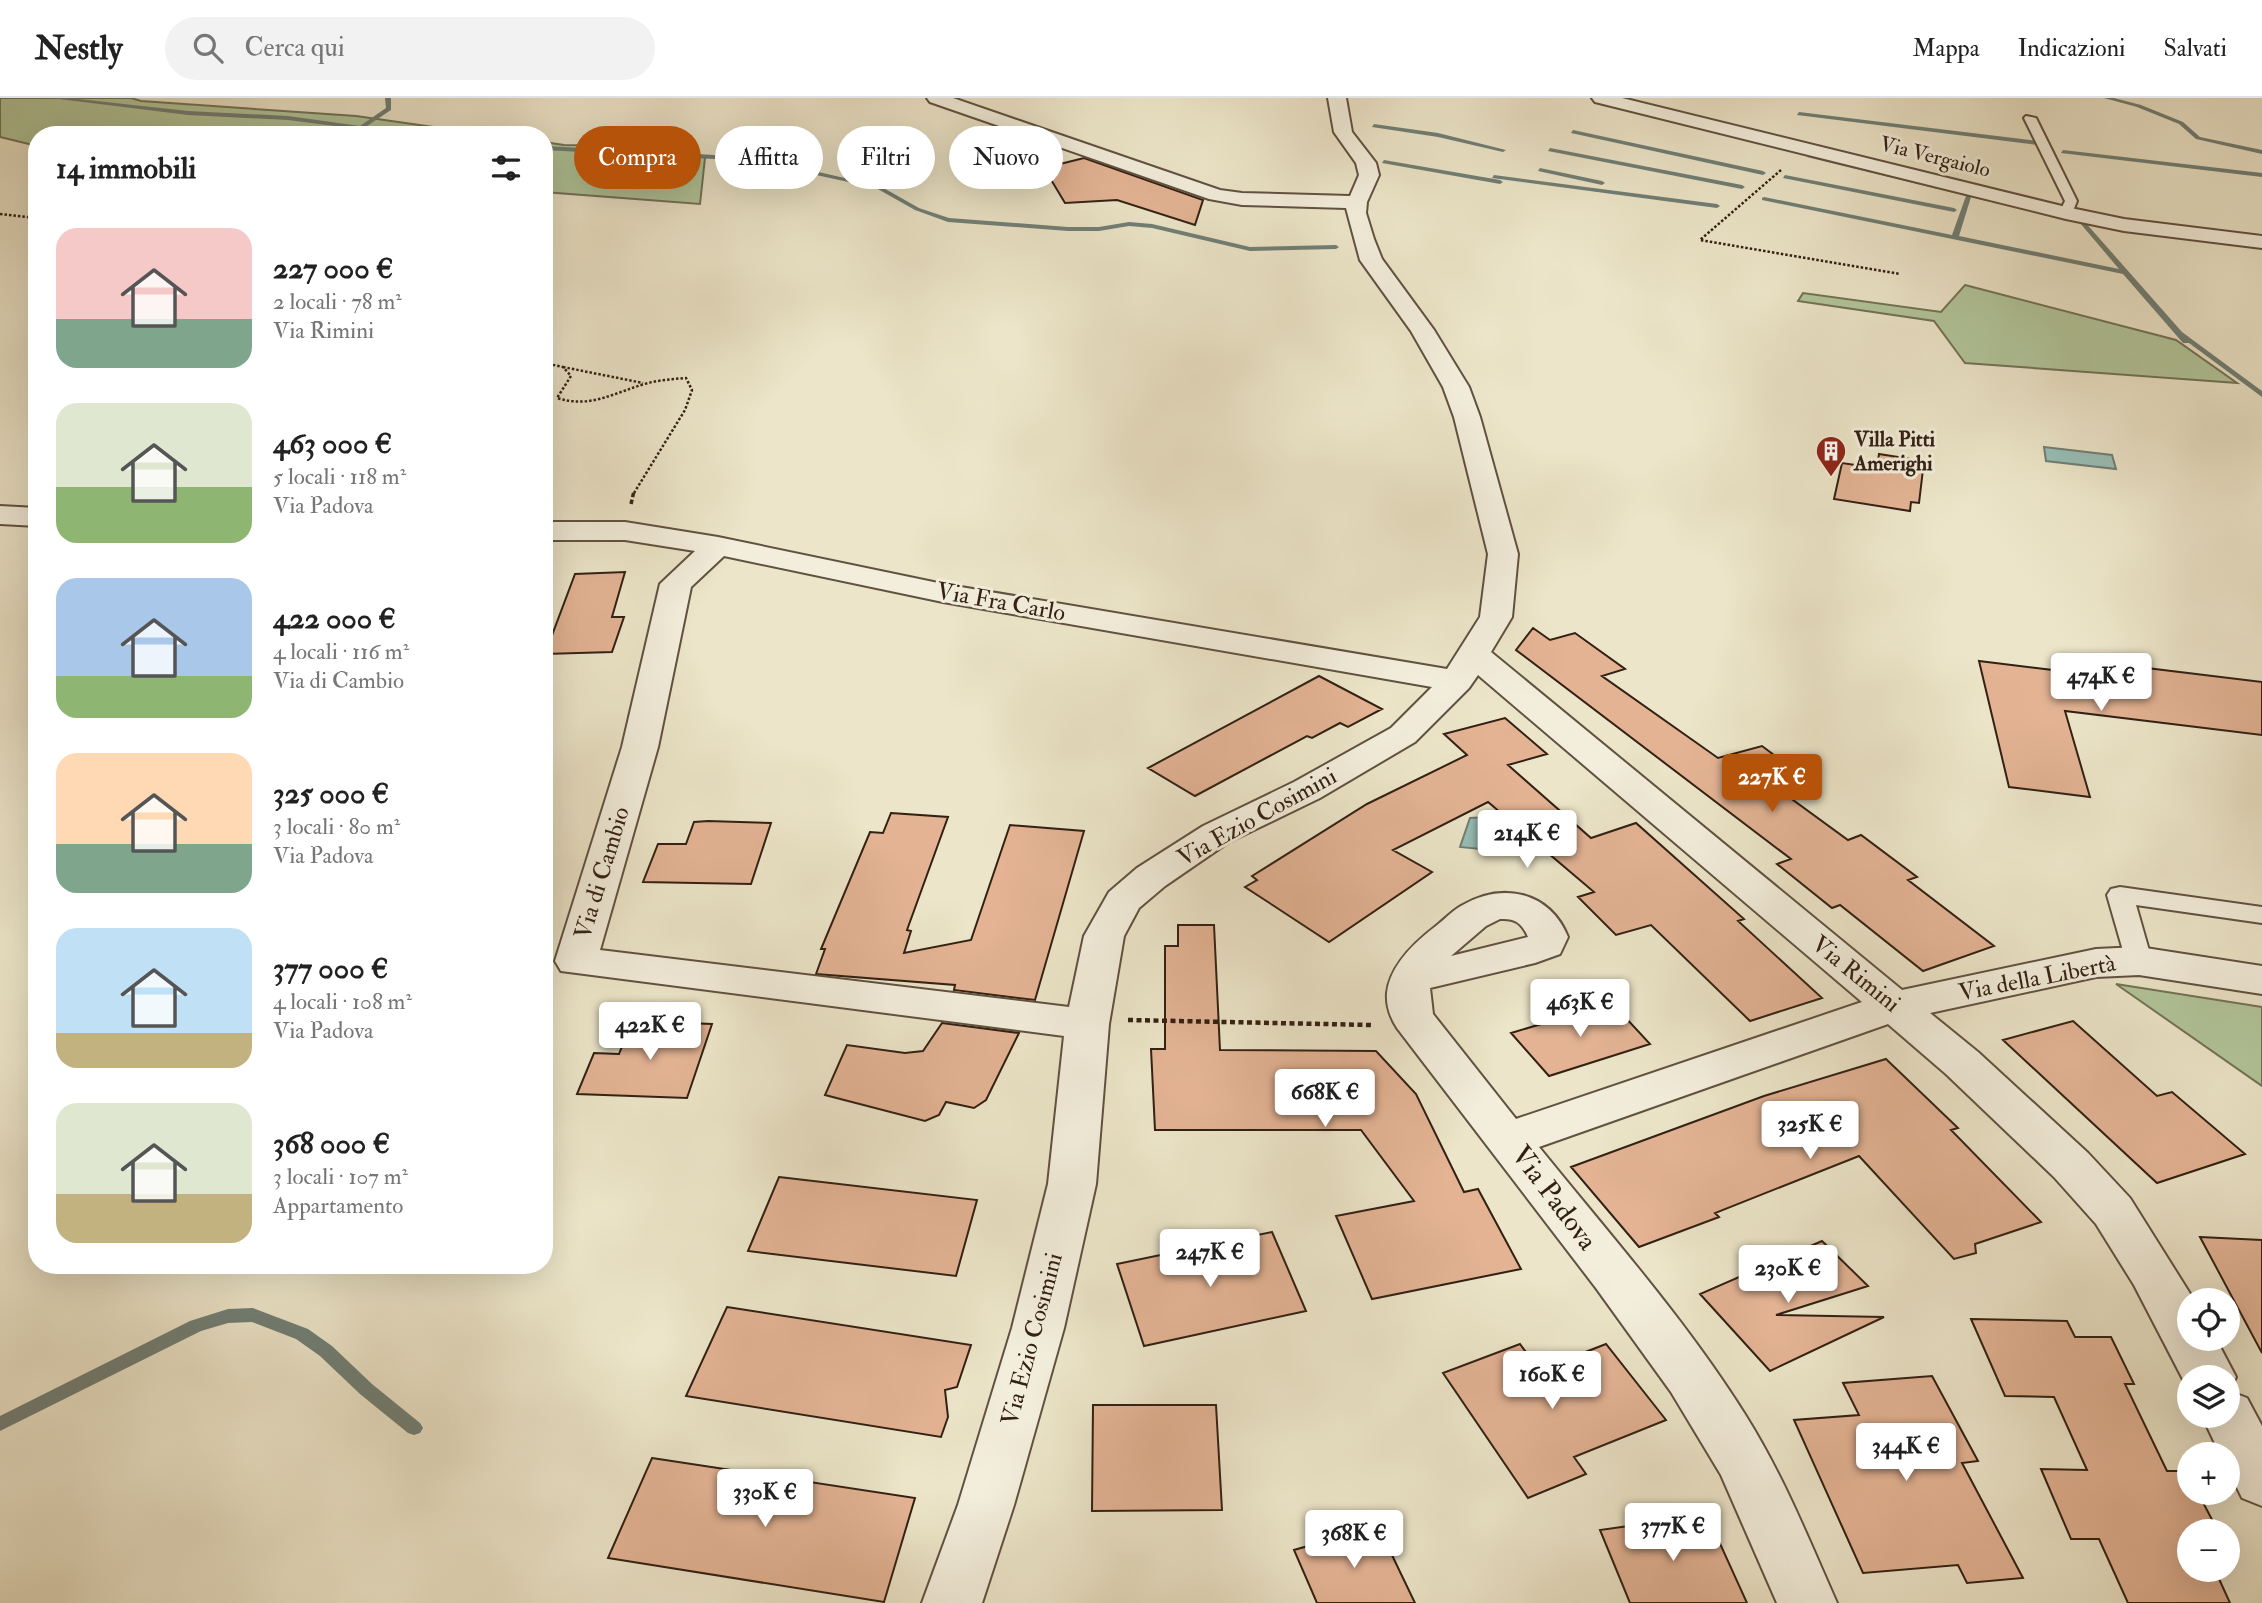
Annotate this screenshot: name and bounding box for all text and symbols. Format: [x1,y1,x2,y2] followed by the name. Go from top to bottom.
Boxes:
[165,17,655,80] search box
[35,28,123,69] text: Nestly
[189,29,227,67] icon: search
[245,32,345,64] text: Cerca qui
[1913,33,1980,64] text: Mappa
[2018,33,2125,64] text: Indicazioni
[2163,33,2227,64] text: Salvati
[574,126,701,189] chip: Compra
[715,126,823,189] chip: Affitta
[837,126,935,189] chip: Filtri
[949,126,1063,189] chip: Nuovo
[1877,130,1993,184] street label: Via Vergaiolo
[487,149,525,187] icon: filters
[56,150,196,187] text: 14 immobili
[273,250,393,287] text: 227 000 €
[112,256,196,340] icon: home
[273,287,402,316] text: 2 locali · 78 m²
[273,316,374,345] text: Via Rimini
[273,425,392,462] text: 463 000 €
[1853,426,1935,477] place label: Villa Pitti Amerighi
[112,431,196,515] icon: home
[1814,434,1848,478] building icon: Villa Pitti Amerighi
[273,462,406,491] text: 5 locali · 118 m²
[273,491,373,520] text: Via Padova
[934,575,1068,629] street label: Via Fra Carlo
[273,600,396,637] text: 422 000 €
[112,606,196,690] icon: home
[273,637,409,666] text: 4 locali · 116 m²
[2044,654,2158,713] pin: 474K €
[2067,661,2135,690] text: 474K €
[273,666,404,695] text: Via di Cambio
[1715,754,1829,814] pin: 227K €
[1172,760,1342,874] street label: Via Ezio Cosimini
[1738,762,1806,791] text: 227K €
[273,775,389,812] text: 325 000 €
[112,781,196,865] icon: home
[567,803,637,943] street label: Via di Cambio
[1470,810,1584,870] pin: 214K €
[273,812,400,841] text: 3 locali · 80 m²
[1494,818,1560,847] text: 214K €
[273,841,373,870] text: Via Padova
[1805,929,1907,1019] street label: Via Rimini
[1956,947,2119,1008] street label: Via della Libertà
[273,950,388,987] text: 377 000 €
[112,956,196,1040] icon: home
[1523,979,1637,1039] pin: 463K €
[273,987,412,1016] text: 4 locali · 108 m²
[1546,987,1614,1016] text: 463K €
[593,1002,707,1062] pin: 422K €
[615,1010,685,1039] text: 422K €
[273,1016,373,1045] text: Via Padova
[1268,1070,1382,1129] pin: 668K €
[1291,1077,1359,1106] text: 668K €
[1753,1102,1867,1161] pin: 325K €
[1778,1109,1842,1138] text: 325K €
[273,1125,390,1162] text: 368 000 €
[112,1131,196,1215] icon: home
[1503,1139,1605,1258] street label: Via Padova
[273,1162,408,1191] text: 3 locali · 107 m²
[273,1191,403,1220] text: Appartamento
[1153,1230,1267,1289] pin: 247K €
[1176,1237,1244,1266] text: 247K €
[1731,1246,1845,1305] pin: 230K €
[994,1249,1070,1429] street label: Via Ezio Cosimini
[1755,1253,1821,1282] text: 230K €
[2177,1288,2240,1582] map controls
[2177,1288,2240,1351] button: locate
[1495,1352,1609,1411] pin: 160K €
[1519,1359,1585,1388] text: 160K €
[2177,1365,2240,1428] button: layers
[1849,1424,1963,1483] pin: 344K €
[1872,1431,1940,1460] text: 344K €
[2177,1442,2240,1505] button: +
[708,1470,822,1529] pin: 330K €
[733,1477,797,1506] text: 330K €
[1616,1504,1730,1563] pin: 377K €
[1297,1510,1411,1570] pin: 368K €
[1641,1511,1705,1540] text: 377K €
[1321,1518,1387,1547] text: 368K €
[2177,1519,2240,1582] button: −

